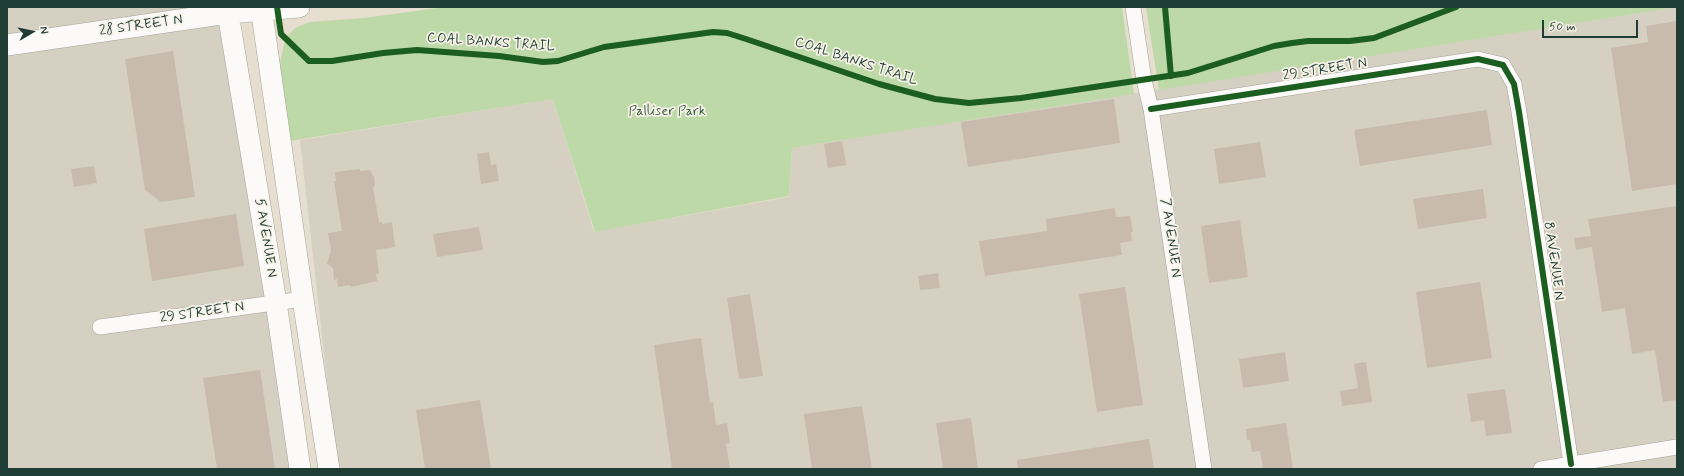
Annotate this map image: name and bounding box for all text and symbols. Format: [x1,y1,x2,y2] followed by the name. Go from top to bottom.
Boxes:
[12,12,52,52] north arrow
[98,12,184,40] street label: 28 STREET N
[1544,12,1640,38] scale bar
[1549,19,1576,35] text: 50 m
[36,25,51,35] text: N
[426,30,556,56] street label: COAL BANKS TRAIL
[792,34,920,90] street label: COAL BANKS TRAIL
[1282,55,1368,85] street label: 29 STREET N
[628,104,706,120] park label: Palliser Park
[250,197,280,279] street label: 5 AVENUE N
[1156,197,1184,279] street label: 7 AVENUE N
[1539,221,1567,301] street label: 8 AVENUE N
[159,299,245,327] street label: 29 STREET N

